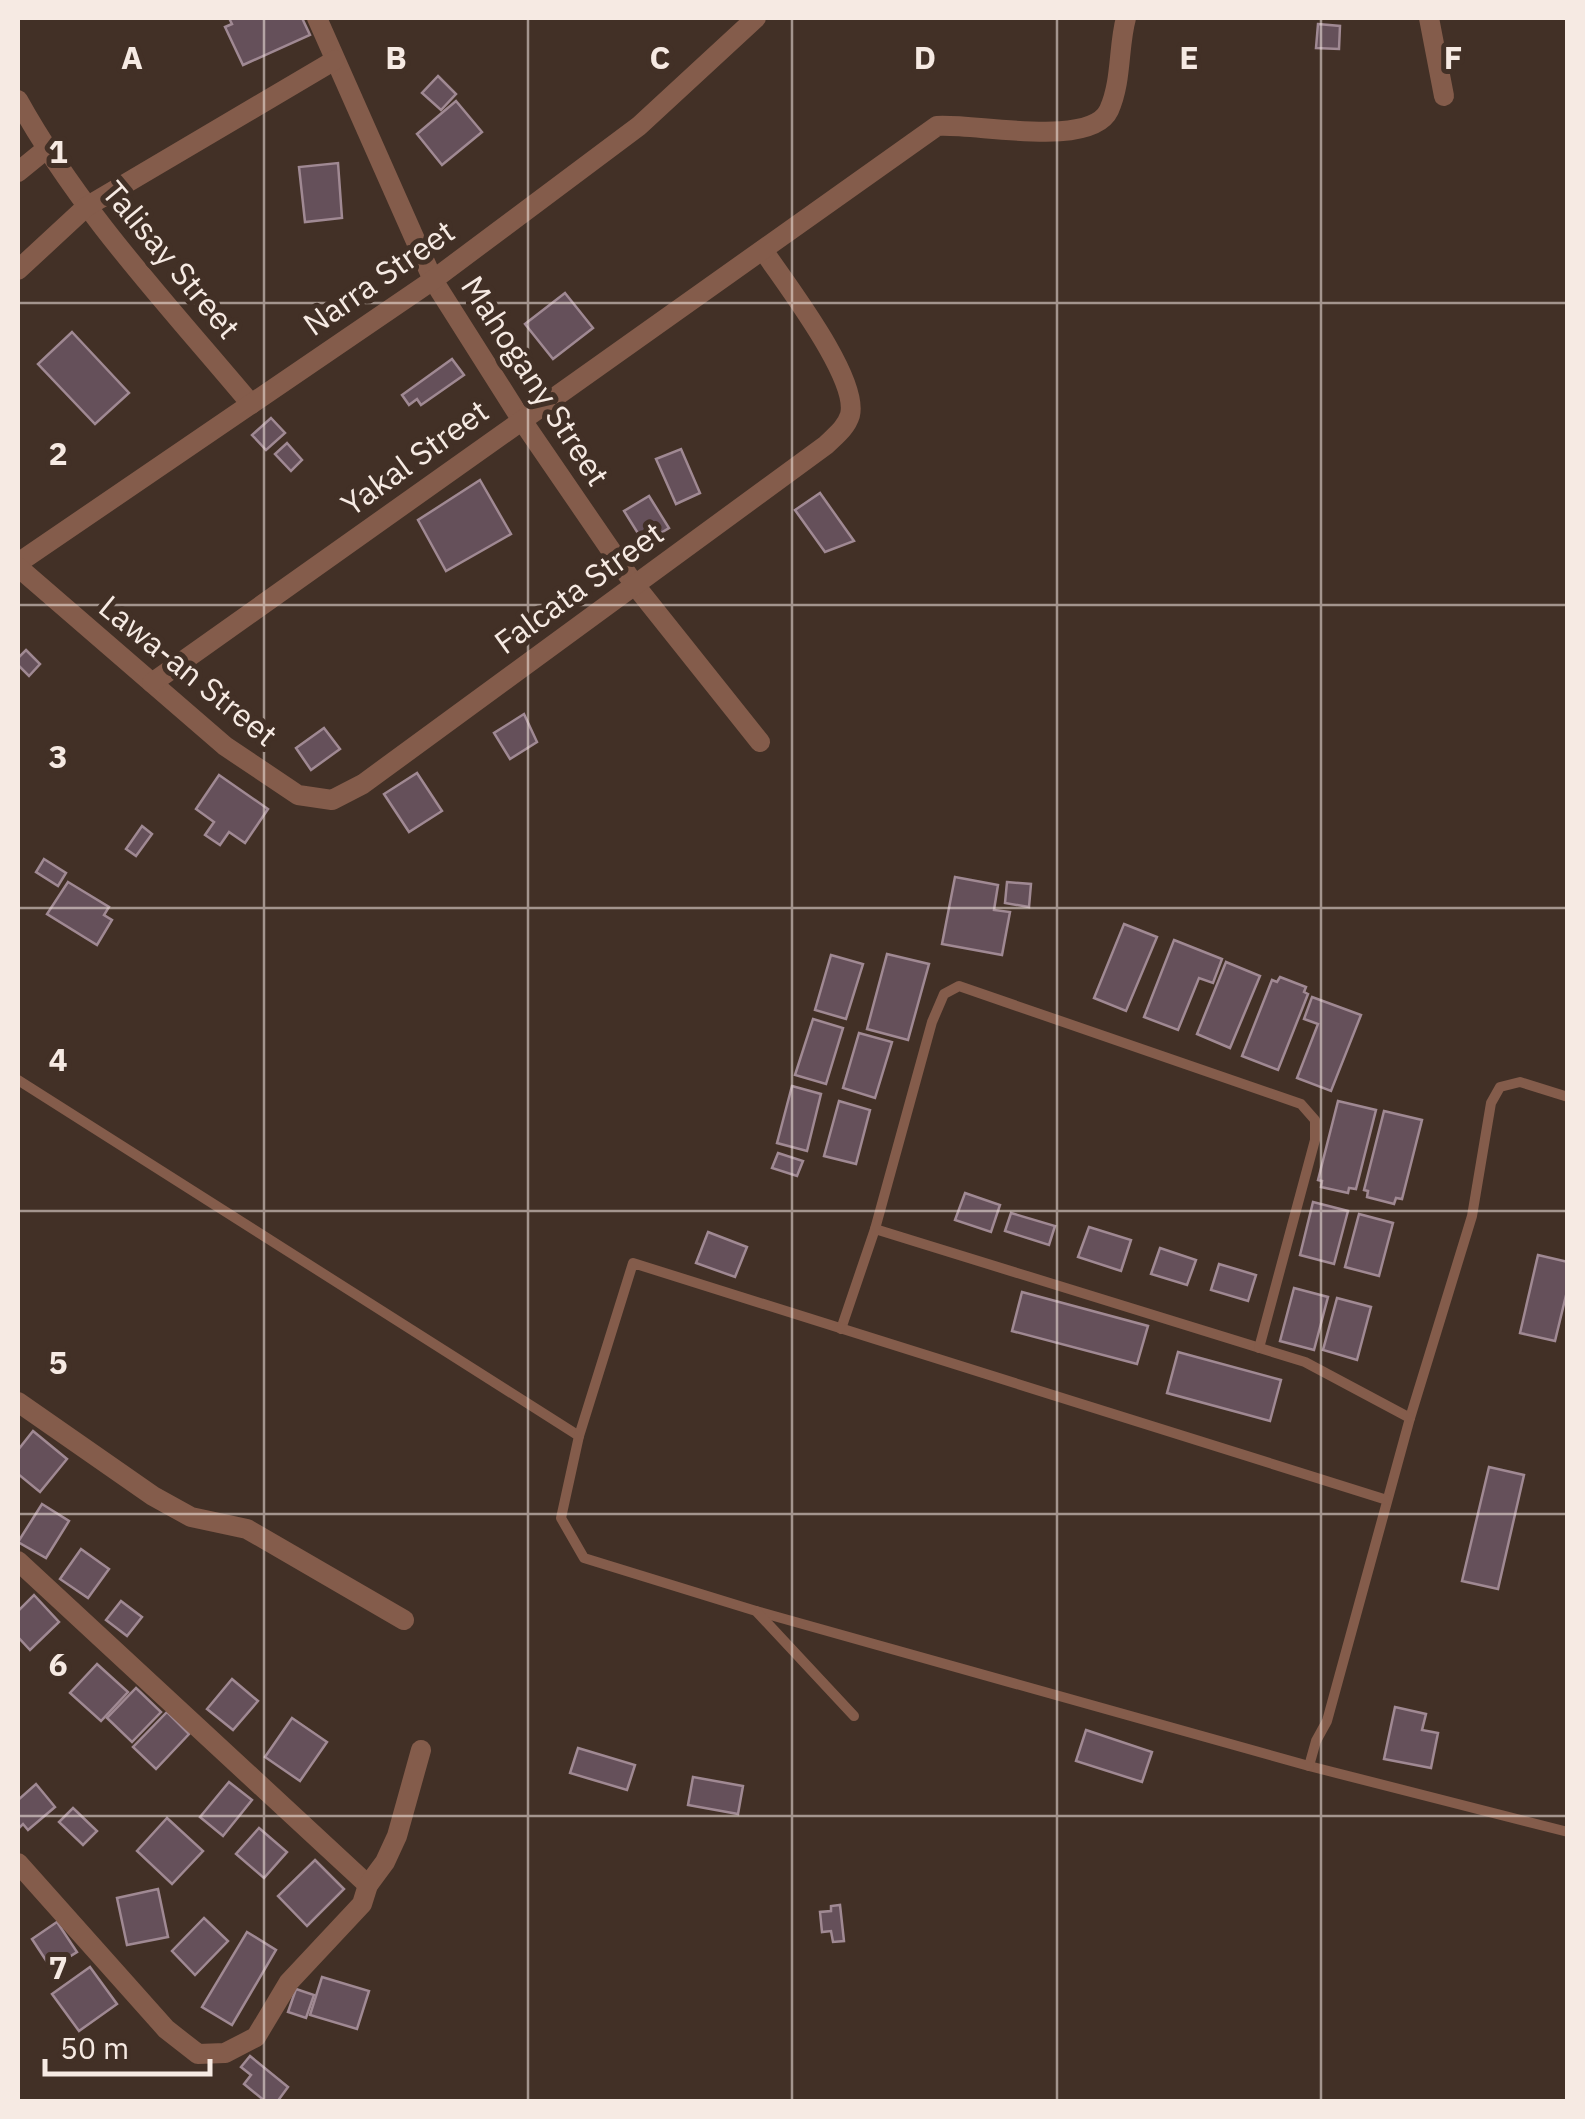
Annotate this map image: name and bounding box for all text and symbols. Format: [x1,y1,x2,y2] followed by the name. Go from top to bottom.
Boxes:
[121,36,143,78] text: A
[385,36,407,78] text: B
[650,36,670,78] text: C
[914,36,936,78] text: D
[1179,36,1199,78] text: E
[1444,36,1462,78] text: F
[48,130,68,172] text: 1
[93,172,250,347] street label: Talisay Street
[295,210,462,345] street label: Narra Street
[452,267,619,493] street label: Mahogany Street
[332,390,496,525] street label: Yakal Street
[48,432,68,474] text: 2
[485,512,671,663] street label: Falcata Street
[91,585,286,755] street label: Lawa-an Street
[48,735,68,777] text: 3
[48,1038,68,1080] text: 4
[48,1341,68,1383] text: 5
[48,1643,68,1685] text: 6
[48,1946,68,1988] text: 7
[45,2014,210,2076] scale bar
[60,2028,129,2067] text: 50 m

